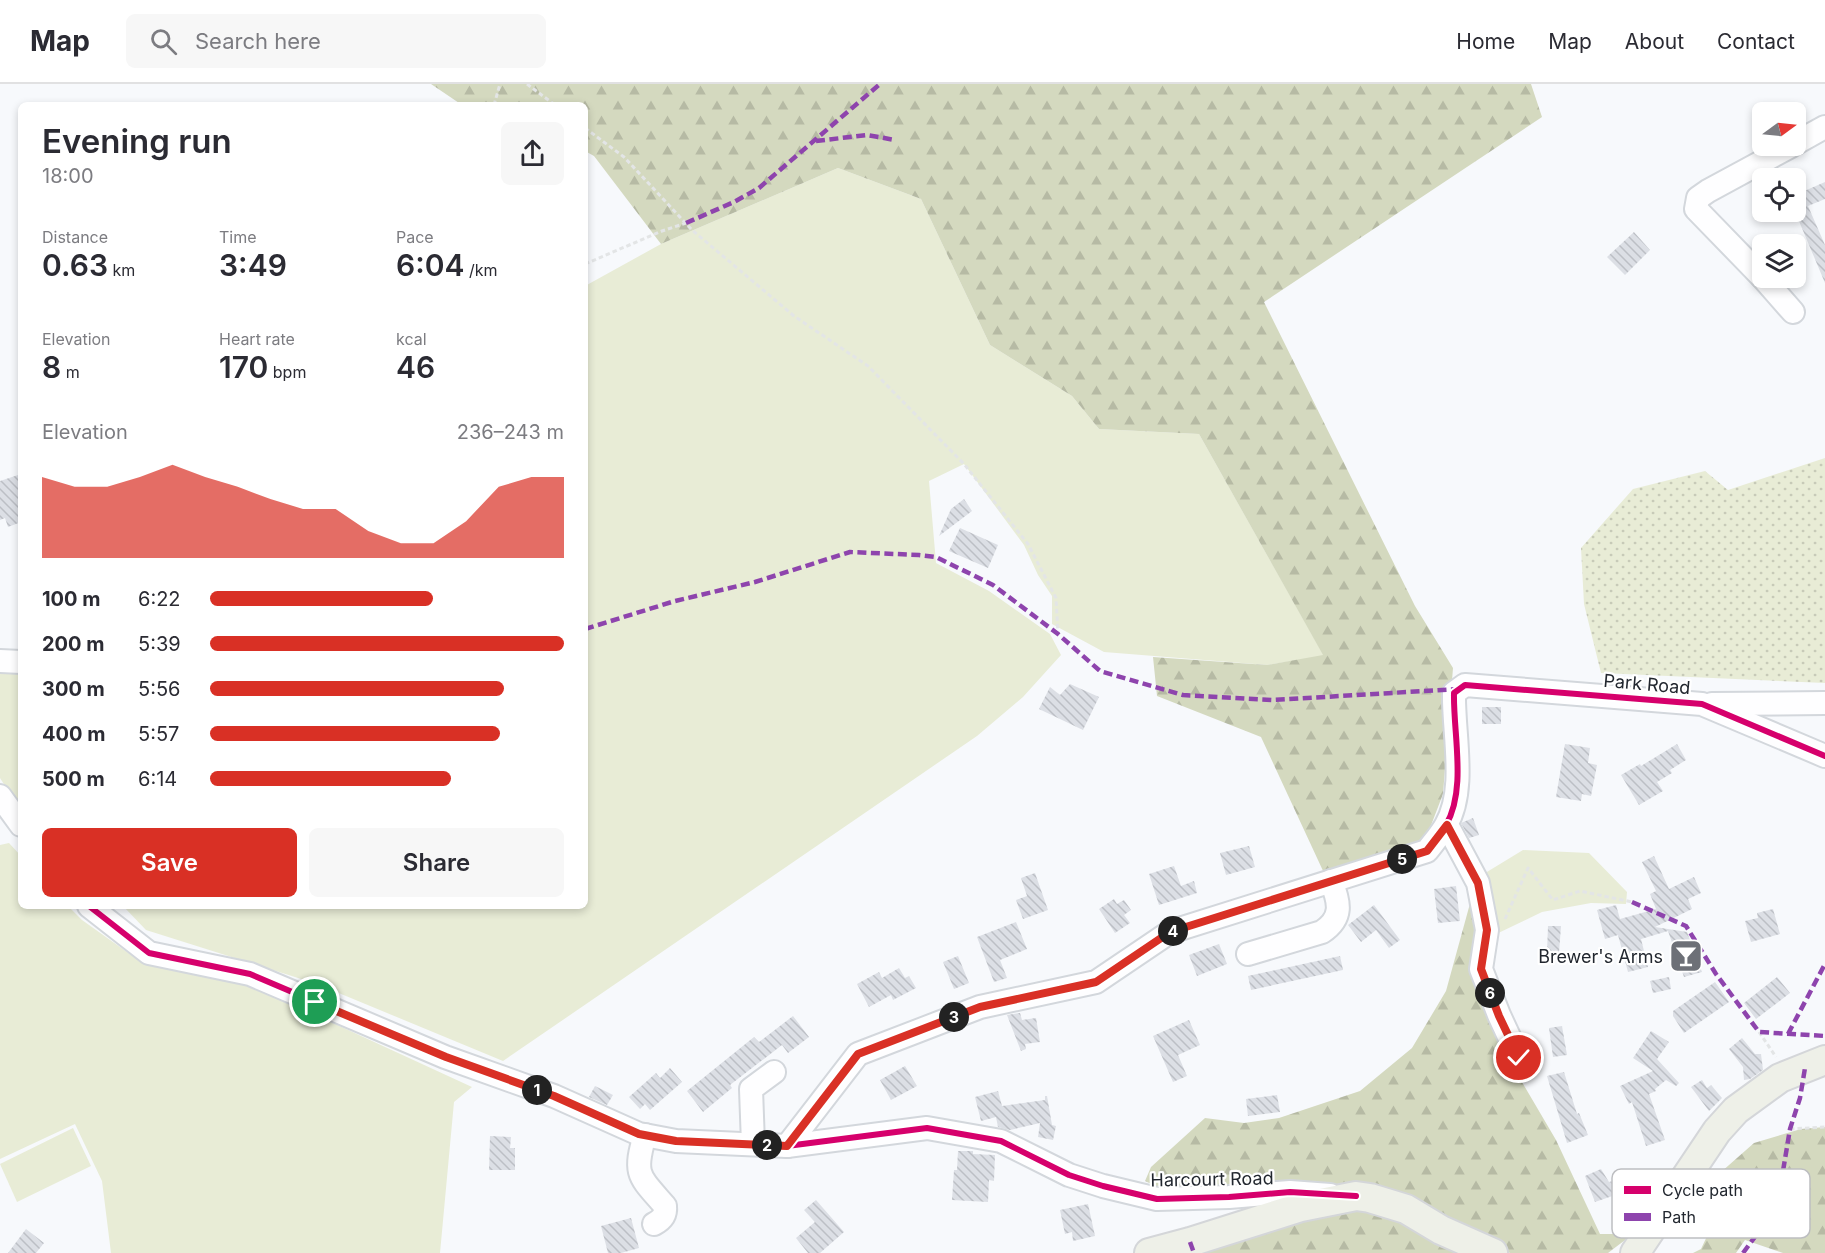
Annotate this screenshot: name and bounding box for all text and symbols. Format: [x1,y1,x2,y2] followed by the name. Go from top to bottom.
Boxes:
[126,14,546,68] search box
[30,24,90,58] text: Map
[147,25,180,58] icon: search
[195,28,321,54] text: Search here
[1456,29,1515,54] text: Home
[1548,29,1592,54] text: Map
[1625,29,1684,54] text: About
[1717,29,1795,54] text: Contact
[1752,102,1806,156] north arrow
[1752,102,1806,288] map controls
[42,121,232,161] text: Evening run
[501,122,564,185] button: share
[42,164,94,188] text: 18:00
[1752,168,1806,222] button: locate
[42,227,108,247] text: Distance
[219,227,257,247] text: Time
[396,227,434,247] text: Pace
[1752,234,1806,288] button: layers
[42,247,108,283] text: 0.63
[219,247,287,283] text: 3:49
[396,247,465,283] text: 6:04
[108,260,135,280] text: km
[465,260,498,280] text: /km
[42,329,111,349] text: Elevation
[219,329,295,349] text: Heart rate
[396,329,427,349] text: kcal
[42,349,61,385] text: 8
[219,349,268,385] text: 170
[396,349,435,385] text: 46
[61,362,80,382] text: m
[268,362,306,382] text: bpm
[42,420,128,444] text: Elevation
[457,420,564,444] text: 236–243 m
[42,587,101,611] text: 100 m
[138,587,181,611] text: 6:22
[42,632,105,656] text: 200 m
[138,632,181,656] text: 5:39
[1603,670,1691,698] street label: Park Road
[42,677,105,701] text: 300 m
[138,677,180,701] text: 5:56
[42,722,106,746] text: 400 m
[138,722,179,746] text: 5:57
[42,767,105,791] text: 500 m
[138,767,177,791] text: 6:14
[42,828,297,897] button: Save
[309,828,564,897] button: Share
[1387,844,1417,874] pin: 5
[1397,849,1407,869] text: 5
[1158,916,1188,946] pin: 4
[1168,921,1178,941] text: 4
[1668,938,1704,974] bar icon: Brewer's Arms
[1538,946,1663,967] place label: Brewer's Arms
[289,976,340,1027] pin
[1475,978,1505,1008] pin: 6
[1485,983,1495,1003] text: 6
[298,985,331,1018] icon: arrive
[939,1002,969,1032] pin: 3
[949,1007,959,1027] text: 3
[1493,1032,1544,1083] pin
[1502,1041,1535,1074] icon: check
[522,1075,552,1105] pin: 1
[534,1080,540,1100] text: 1
[752,1130,782,1160] pin: 2
[762,1135,772,1155] text: 2
[1150,1167,1274,1191] street label: Harcourt Road
[1612,1169,1810,1238] legend
[1662,1180,1743,1200] text: Cycle path
[1662,1207,1696,1227] text: Path

